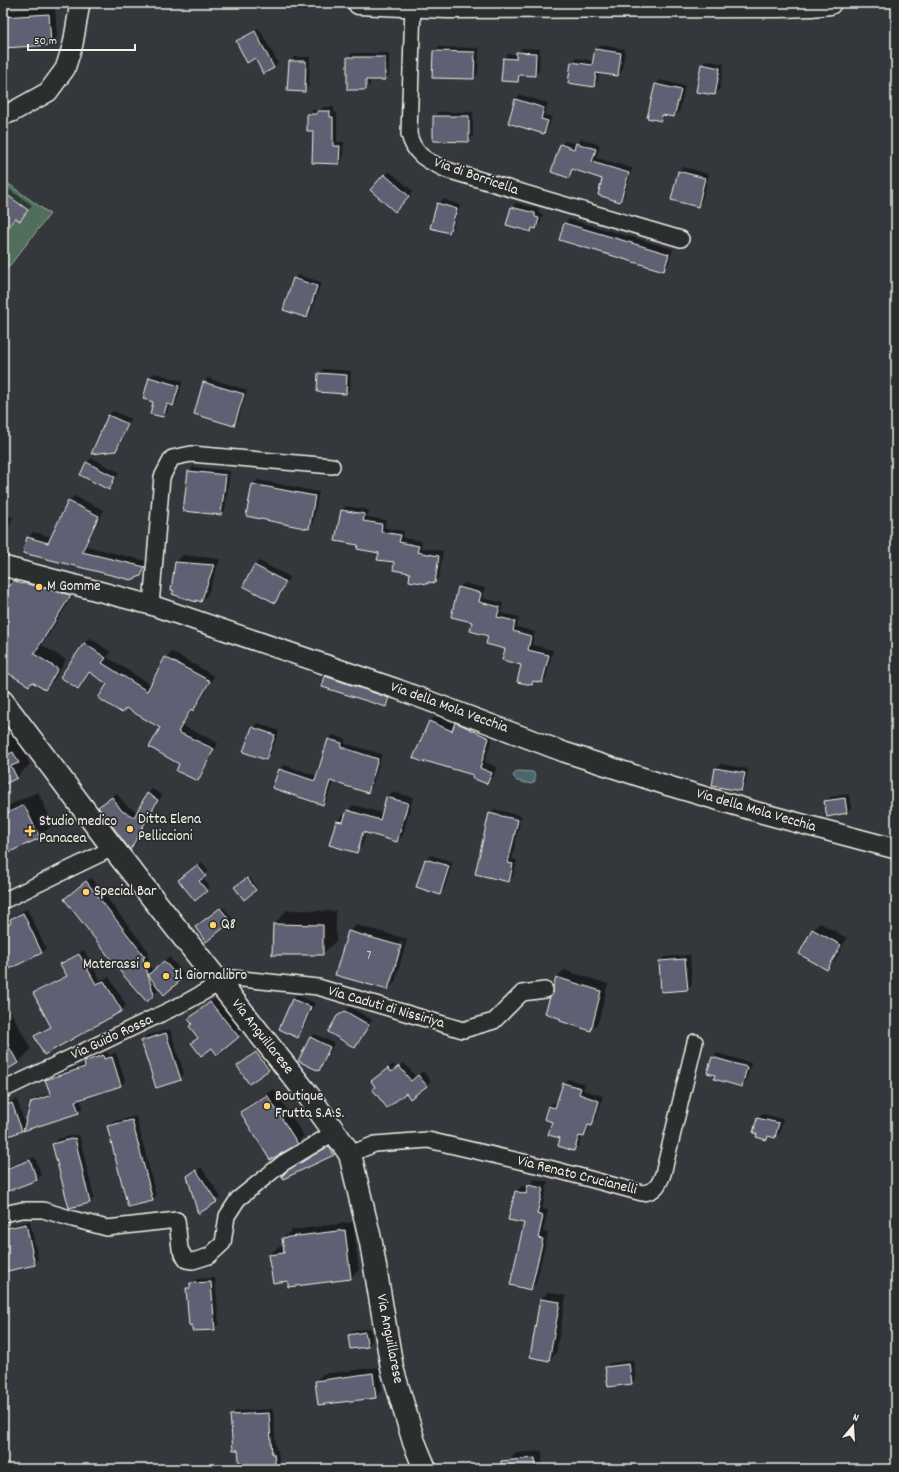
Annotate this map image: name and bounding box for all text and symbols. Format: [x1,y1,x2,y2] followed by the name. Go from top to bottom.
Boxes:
[28,26,135,52] scale bar
[34,33,57,50] text: 50 m
[431,152,522,202] street label: Via di Borricella
[47,576,101,598] place label: M Gomme
[34,582,44,592] marker: M Gomme
[387,677,512,740] street label: Via della Mola Vecchia
[694,783,819,839] street label: Via della Mola Vecchia
[138,809,202,848] place label: Ditta Elena Pelliccioni
[39,811,117,850] place label: Studio medico Panacea
[125,824,135,834] marker: Ditta Elena Pelliccioni
[24,825,36,837] marker: Studio medico Panacea
[94,881,157,903] place label: Special Bar
[81,887,91,897] marker: Special Bar
[221,914,236,936] place label: Q8
[208,920,218,930] marker: Q8
[367,947,372,966] house number: 7
[83,954,139,976] place label: Materassi
[142,960,152,970] marker: Materassi
[174,965,248,987] place label: Il Giornalibro
[161,971,171,981] marker: Il Giornalibro
[325,981,448,1035] street label: Via Caduti di Nissiriya
[225,995,299,1080] street label: Via Anguillarese
[67,1009,157,1067] street label: Via Guido Rossa
[275,1086,344,1125] place label: Boutique Frutta S.A.S.
[262,1101,272,1111] marker: Boutique Frutta S.A.S.
[515,1150,639,1202] street label: Via Renato Crucianelli
[370,1292,409,1386] street label: Via Anguillarese
[833,1406,873,1446] north arrow
[850,1410,861,1427] text: N

